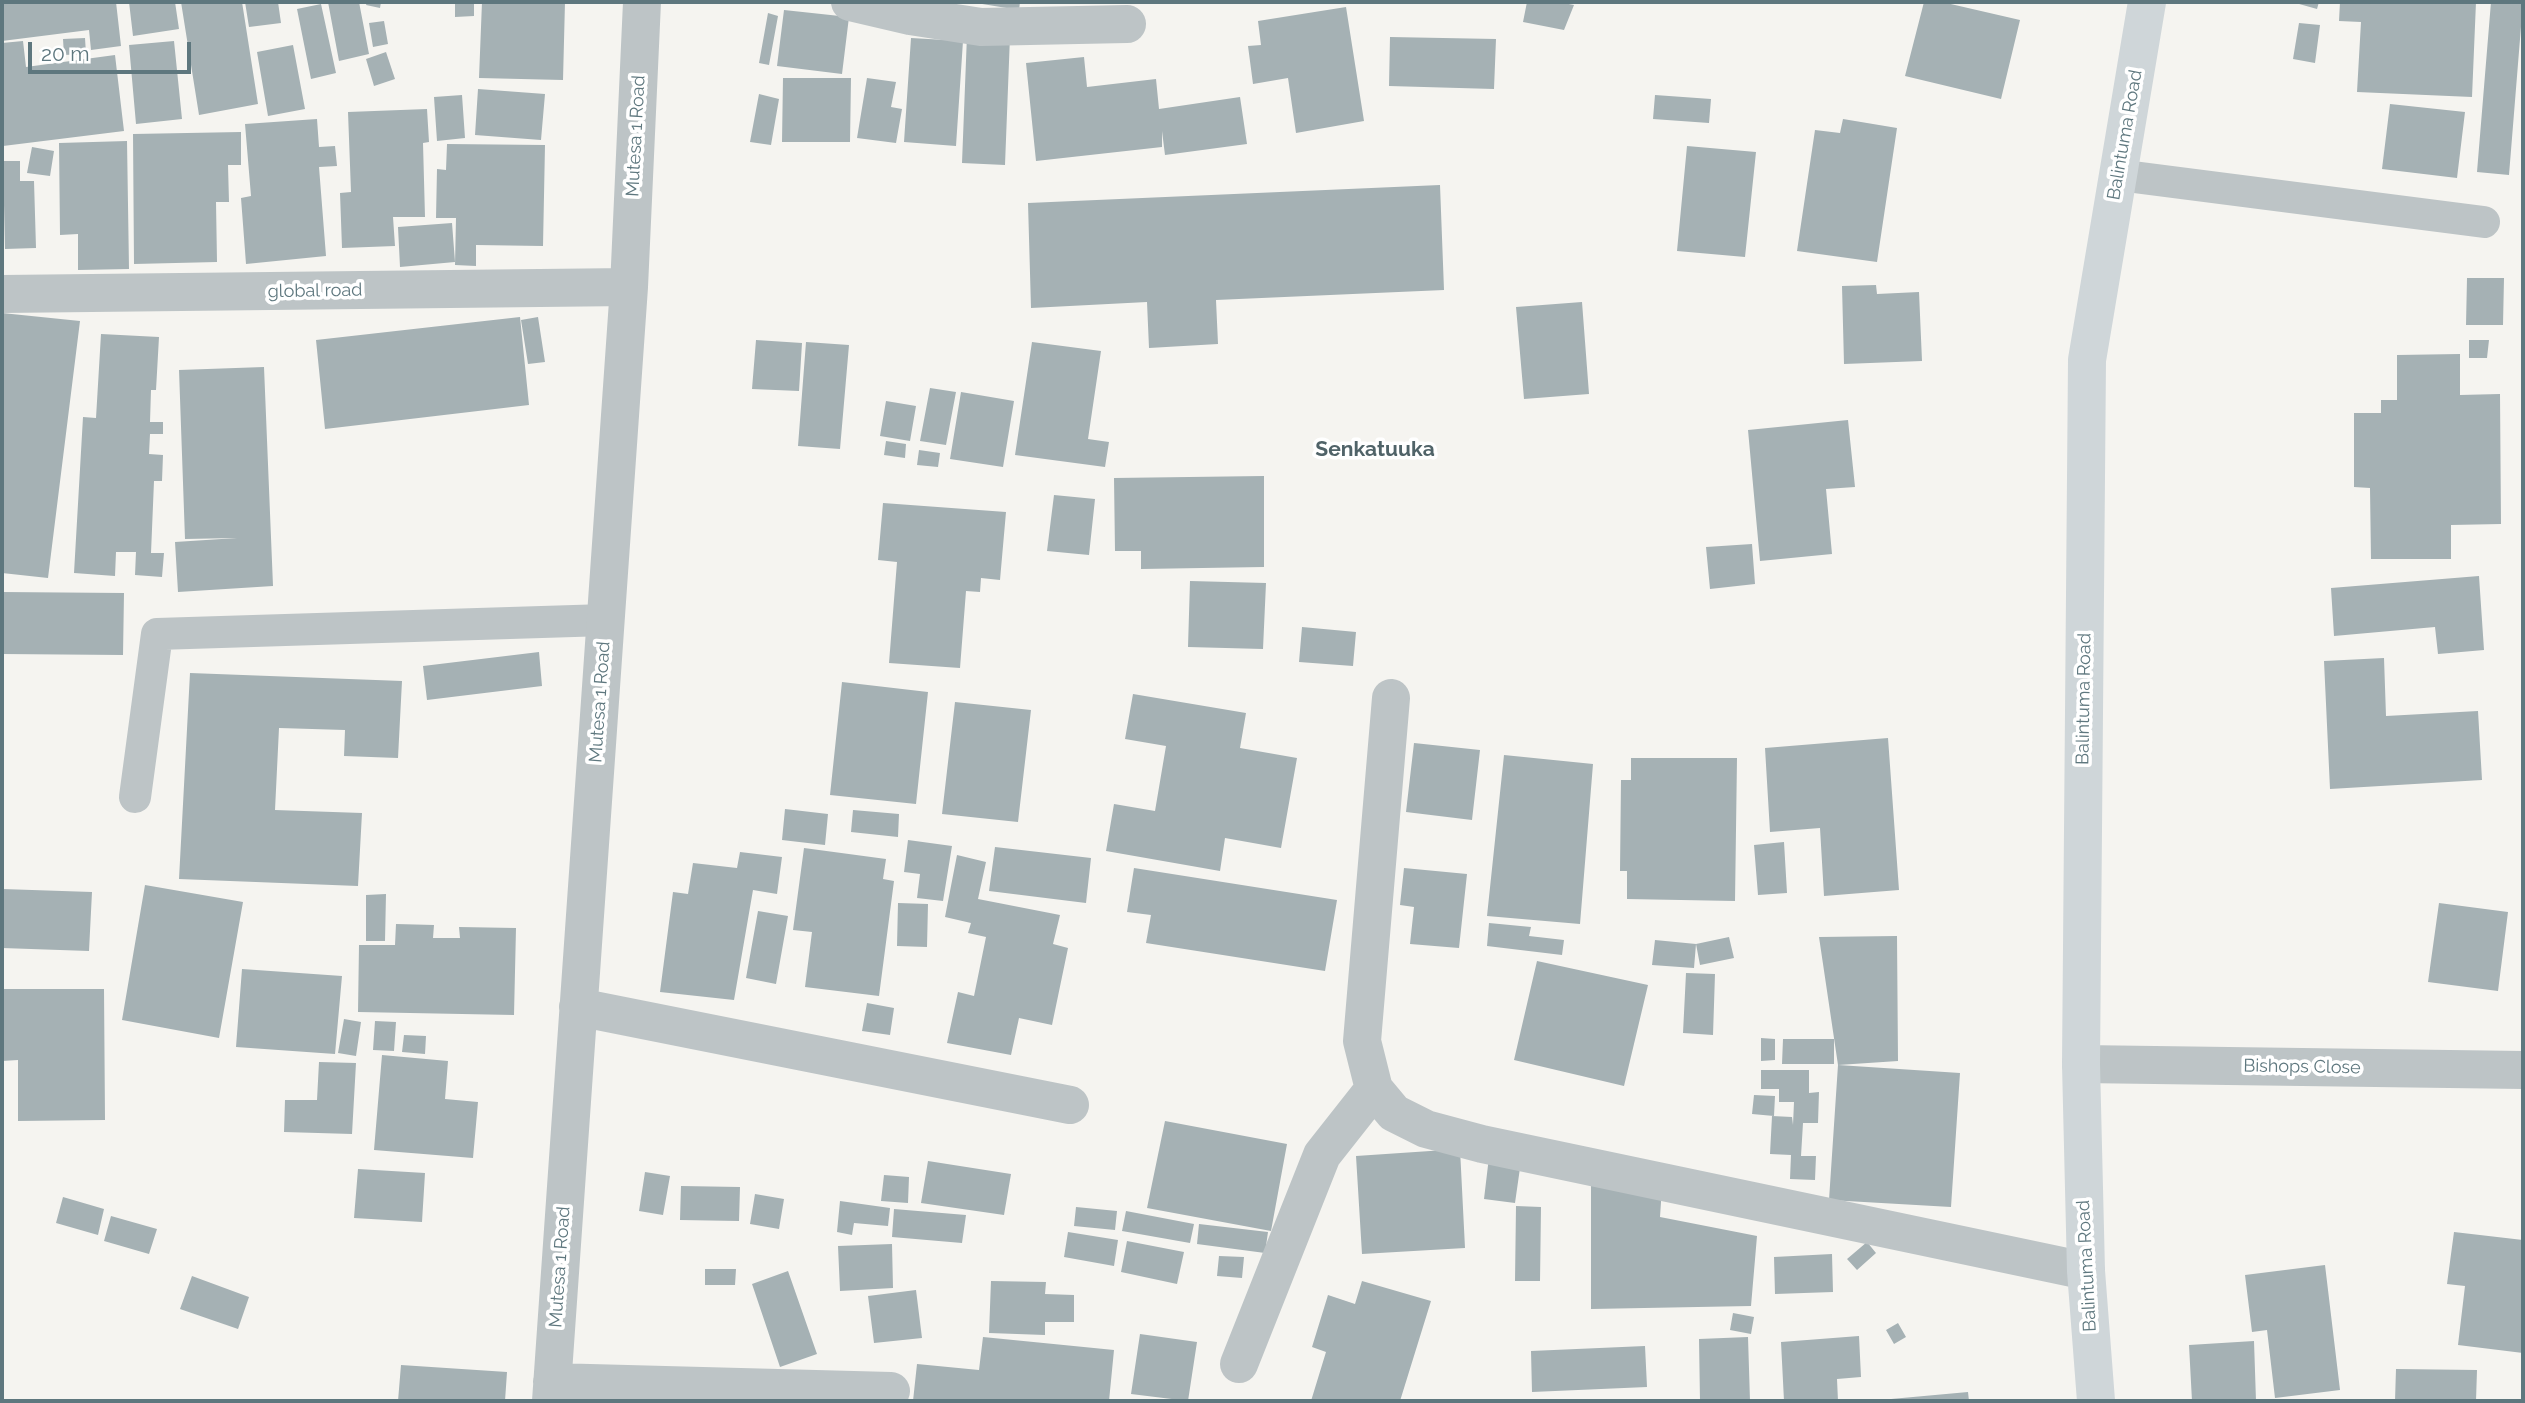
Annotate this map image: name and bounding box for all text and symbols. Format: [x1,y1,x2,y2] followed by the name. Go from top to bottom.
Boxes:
[32,28,194,72] scale bar
[41,41,89,66] text: 20 m
[2103,68,2147,202] street label: Balintuma Road
[622,75,650,197] street label: Mutesa 1 Road
[267,279,363,303] street label: global road
[1315,437,1435,463] district label: Senkatuuka
[2072,633,2096,765] street label: Balintuma Road
[585,641,615,763] street label: Mutesa 1 Road
[2243,1055,2361,1079] street label: Bishops Close
[2073,1200,2101,1332] street label: Balintuma Road
[545,1206,575,1328] street label: Mutesa 1 Road

